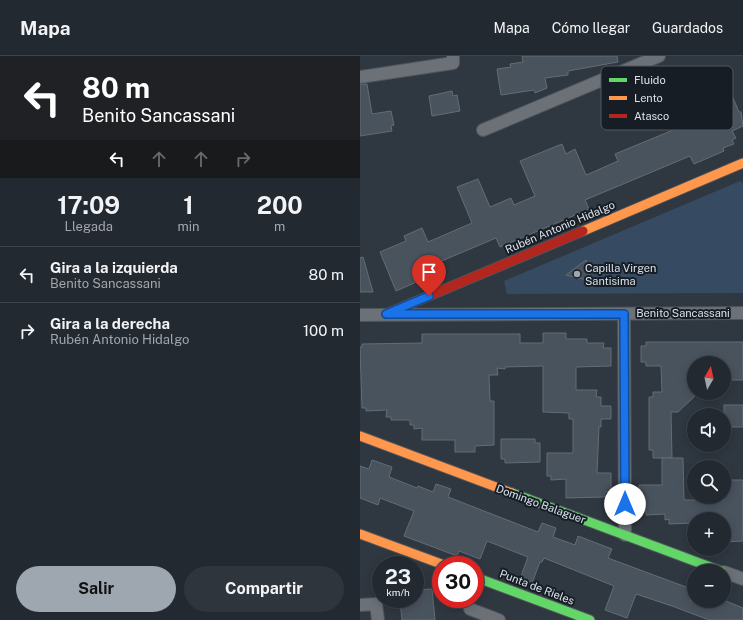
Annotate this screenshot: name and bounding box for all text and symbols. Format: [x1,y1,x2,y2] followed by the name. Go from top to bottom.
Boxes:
[20,17,70,39] text: Mapa
[494,20,530,36] text: Mapa
[552,20,630,36] text: Cómo llegar
[652,20,723,36] text: Guardados
[601,66,733,130] legend
[82,71,150,104] text: 80 m
[16,72,68,124] icon: left
[634,74,666,86] text: Fluido
[634,92,663,104] text: Lento
[82,105,235,126] text: Benito Sancassani
[634,110,669,122] text: Atasco
[106,148,128,170] icon: left
[148,148,170,170] icon: ahead
[190,148,212,170] icon: ahead
[232,148,254,170] icon: right
[57,191,120,219] text: 17:09
[183,191,194,219] text: 1
[257,191,303,219] text: 200
[503,198,617,256] street label: Rubén Antonio Hidalgo
[64,219,113,234] text: Llegada
[177,219,199,234] text: min
[274,219,285,234] text: m
[412,255,446,296] pin
[50,259,178,276] text: Gira a la izquierda
[418,261,440,283] icon: arrive
[585,262,656,287] place label: Capilla Virgen Santisima
[16,264,38,286] icon: left
[309,266,344,283] text: 80 m
[572,269,582,279] marker: Capilla Virgen Santisima
[50,276,161,291] text: Benito Sancassani
[636,307,730,319] street label: Benito Sancassani
[50,315,170,332] text: Gira a la derecha
[16,320,38,342] icon: right
[303,322,344,339] text: 100 m
[50,332,189,347] text: Rubén Antonio Hidalgo
[687,356,731,400] north arrow
[687,356,731,608] map controls
[687,408,731,452] button: sound
[687,460,731,504] button: search
[495,482,587,526] street label: Domingo Balaguer
[604,483,646,525] position arrow
[687,512,731,556] button: +
[432,556,484,608] speed limit sign: 30
[687,564,731,608] button: −
[385,565,411,589] text: 23
[16,566,176,612] button: Salir
[184,566,344,612] button: Compartir
[498,567,576,607] street label: Punta de Rieles
[386,586,410,598] text: km/h

